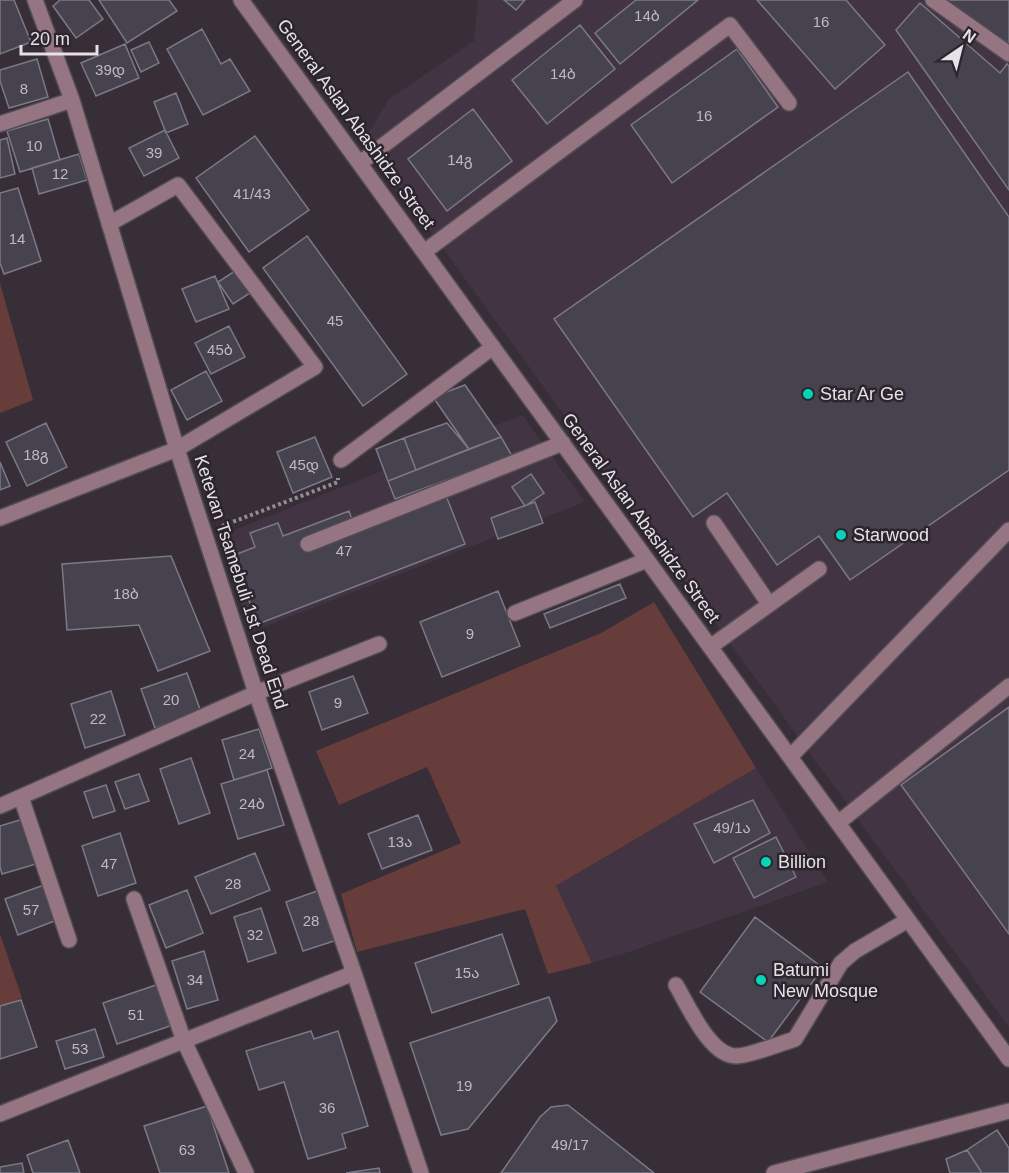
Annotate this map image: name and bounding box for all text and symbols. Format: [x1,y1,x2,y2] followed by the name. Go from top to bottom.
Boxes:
[634,7,660,24] house number: 14ბ
[813,13,829,30] house number: 16
[273,15,439,233] street label: General Aslan Abashidze Street
[21,18,98,56] scale bar
[931,18,991,78] north arrow
[960,26,979,46] text: N
[30,29,70,49] text: 20 m
[95,61,125,79] house number: 39დ
[550,65,576,82] house number: 14ბ
[20,80,28,97] house number: 8
[696,107,712,124] house number: 16
[26,137,42,154] house number: 10
[146,144,162,161] house number: 39
[447,151,473,169] house number: 14გ
[52,165,68,182] house number: 12
[233,185,271,202] house number: 41/43
[9,230,25,247] house number: 14
[327,312,343,329] house number: 45
[207,341,233,358] house number: 45ბ
[820,384,904,404] place label: Star Ar Ge
[801,387,815,401] marker: Star Ar Ge
[558,409,724,627] street label: General Aslan Abashidze Street
[23,446,49,464] house number: 18გ
[190,452,292,712] street label: Ketevan Tsamebuli 1st Dead End
[289,456,319,474] house number: 45დ
[853,525,929,545] place label: Starwood
[834,528,848,542] marker: Starwood
[336,542,352,559] house number: 47
[113,585,139,602] house number: 18ბ
[466,625,474,642] house number: 9
[163,691,179,708] house number: 20
[334,694,342,711] house number: 9
[90,710,106,727] house number: 22
[239,745,255,762] house number: 24
[239,795,265,812] house number: 24ბ
[713,819,751,836] house number: 49/1ა
[388,833,412,850] house number: 13ა
[778,852,826,872] place label: Billion
[101,855,117,872] house number: 47
[759,855,773,869] marker: Billion
[225,875,241,892] house number: 28
[23,901,39,918] house number: 57
[303,912,319,929] house number: 28
[247,926,263,943] house number: 32
[773,960,878,1001] place label: Batumi New Mosque
[455,964,479,981] house number: 15ა
[187,971,203,988] house number: 34
[754,973,768,987] marker: Batumi New Mosque
[128,1006,144,1023] house number: 51
[72,1040,88,1057] house number: 53
[456,1077,472,1094] house number: 19
[319,1099,335,1116] house number: 36
[551,1136,589,1153] house number: 49/17
[179,1141,195,1158] house number: 63

